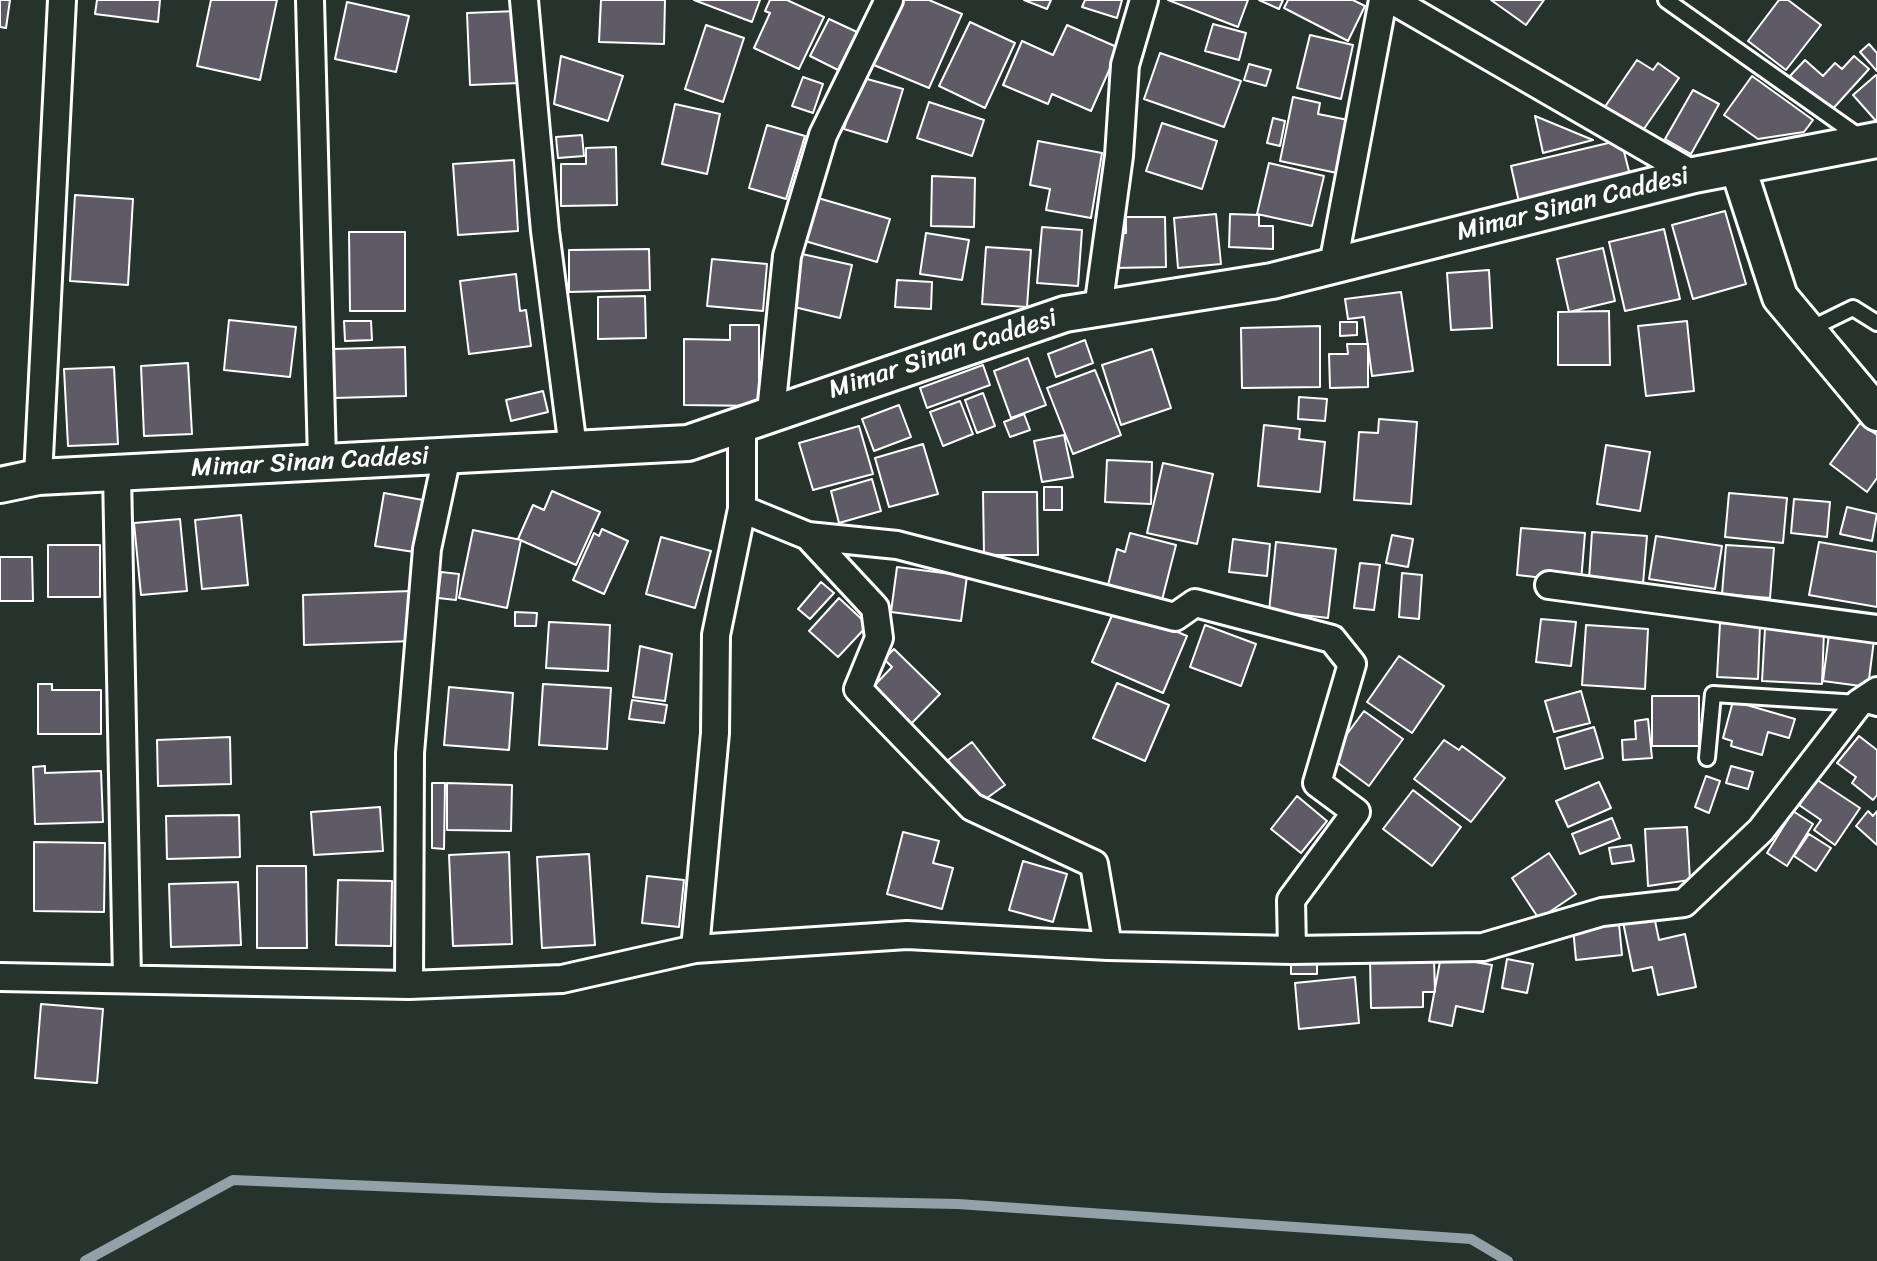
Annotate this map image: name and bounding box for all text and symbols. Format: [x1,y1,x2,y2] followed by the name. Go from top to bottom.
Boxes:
[1454,161,1692,249] street label: Mimar Sinan Caddesi
[825,303,1061,407] street label: Mimar Sinan Caddesi
[190,441,430,485] street label: Mimar Sinan Caddesi

